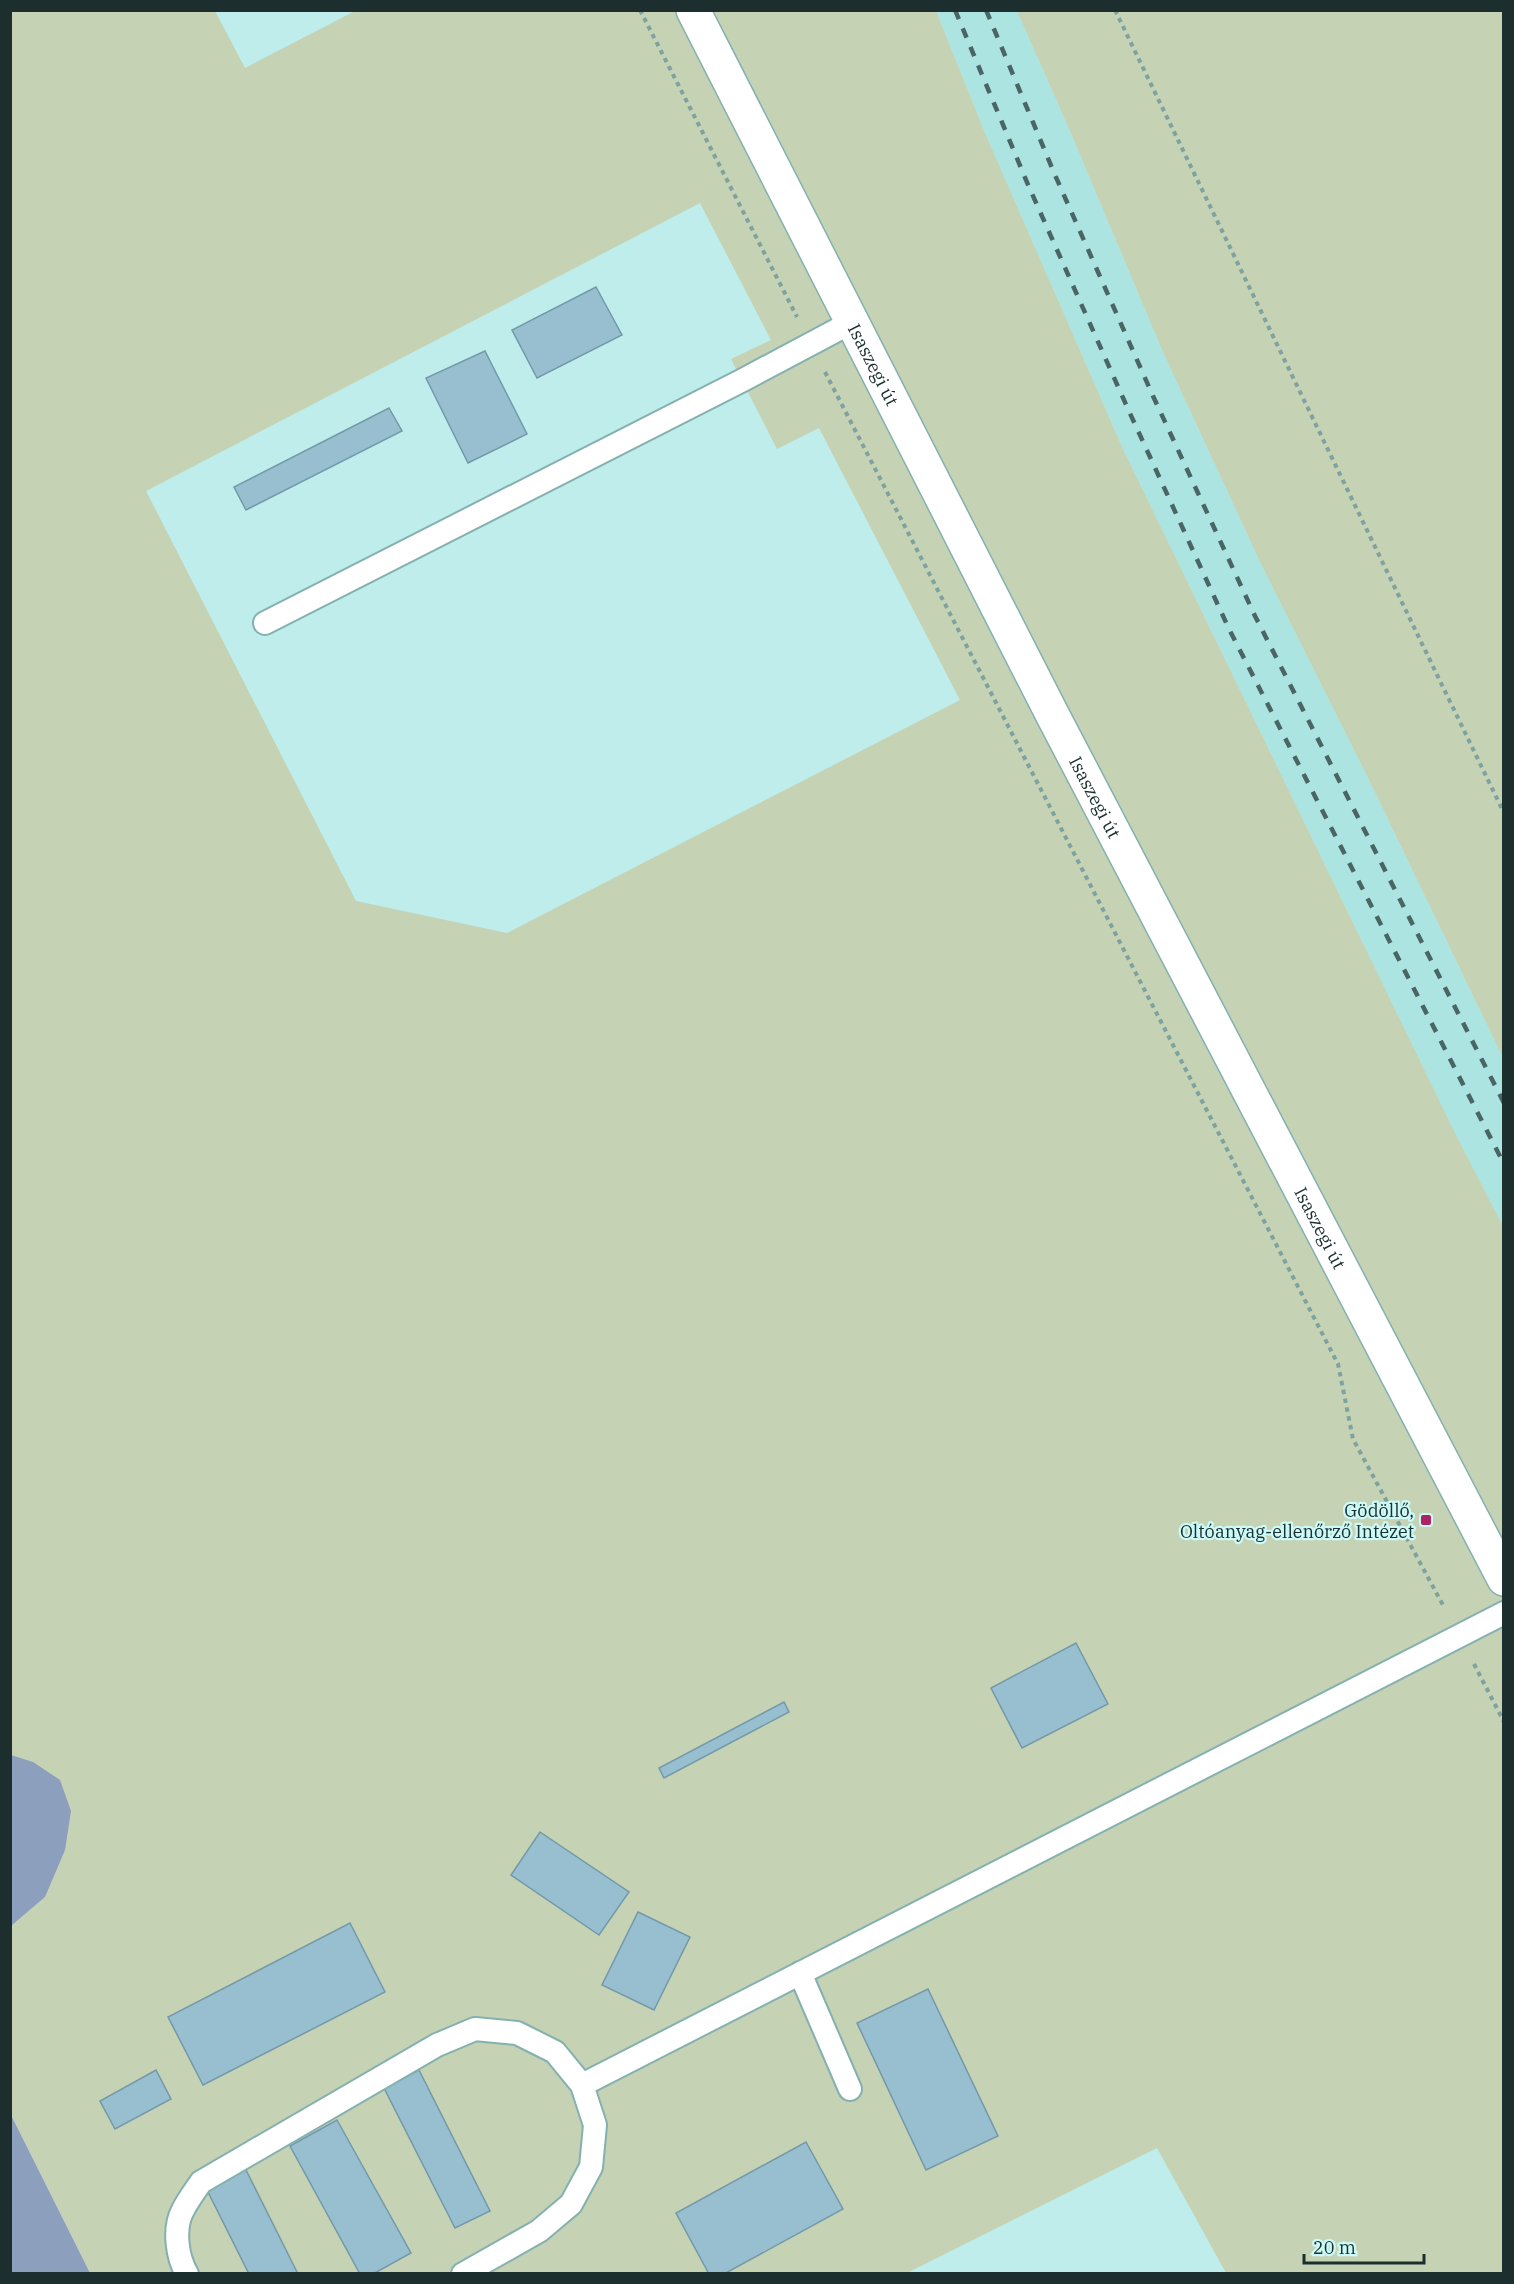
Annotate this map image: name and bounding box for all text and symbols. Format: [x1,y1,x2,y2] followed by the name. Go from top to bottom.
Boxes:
[843,320,904,409] street label: Isaszegi út
[1065,752,1126,842] street label: Isaszegi út
[1290,1183,1351,1273] street label: Isaszegi út
[1180,1499,1414,1543] place label: Gödöllő, Oltóanyag-ellenőrző Intézet
[1419,1513,1433,1527] marker: Gödöllő, Oltóanyag-ellenőrző Intézet
[1304,2227,1424,2265] scale bar
[1313,2236,1356,2259] text: 20 m

